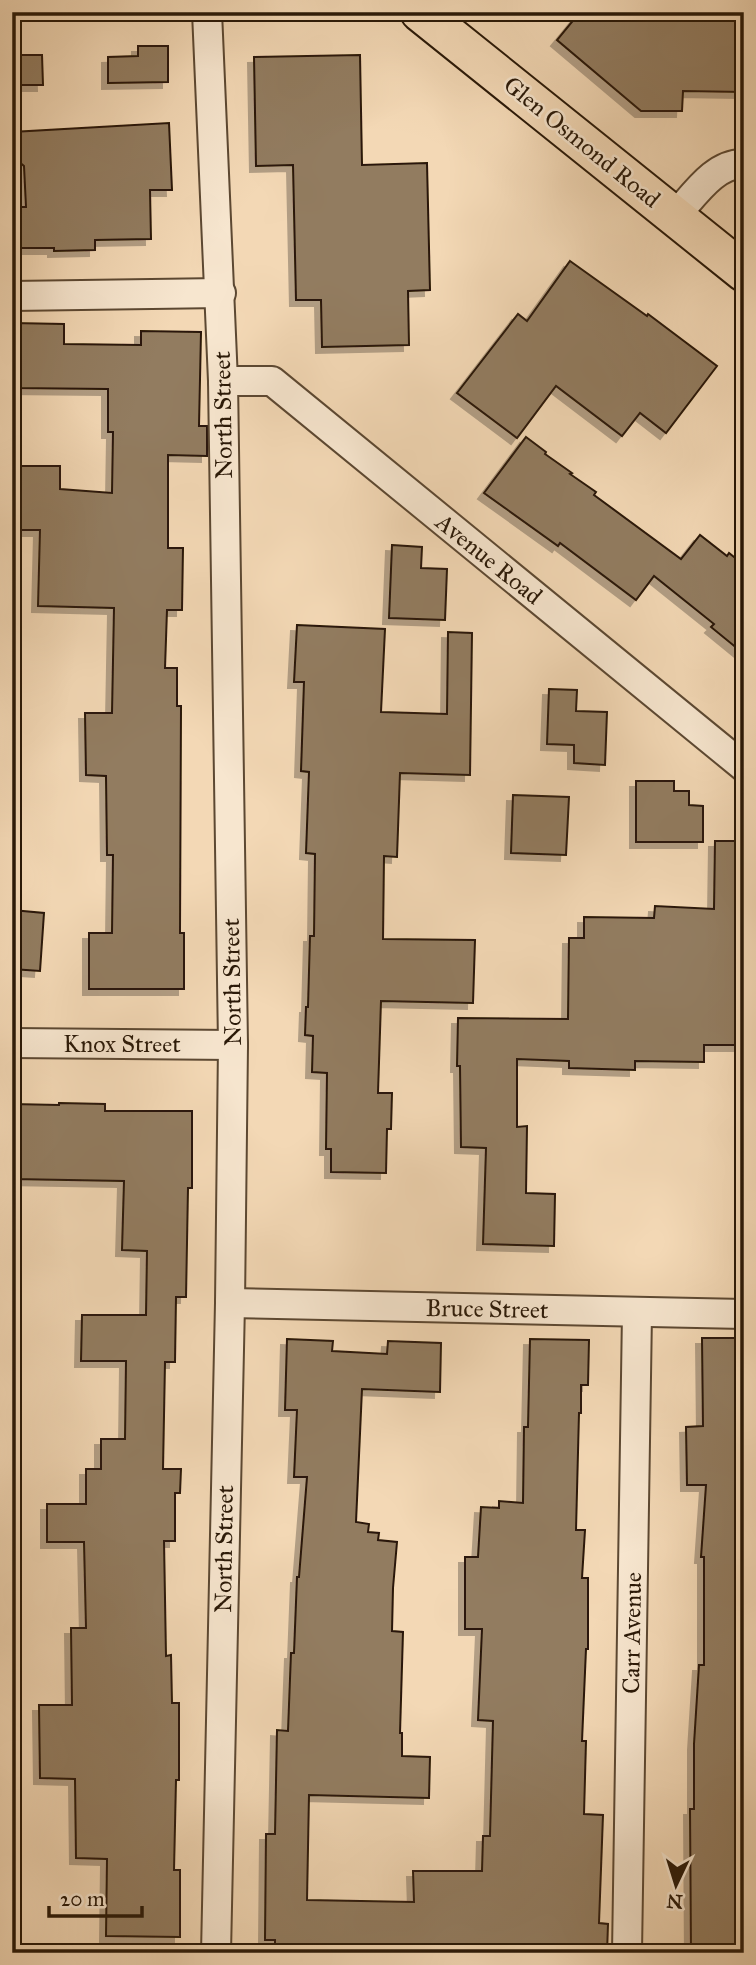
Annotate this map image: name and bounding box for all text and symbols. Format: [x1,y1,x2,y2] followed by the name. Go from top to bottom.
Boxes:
[498,70,666,214] street label: Glen Osmond Road
[207,350,239,479] street label: North Street
[429,506,548,611] street label: Avenue Road
[216,917,248,1046] street label: North Street
[63,1029,181,1059] street label: Knox Street
[425,1293,549,1325] street label: Bruce Street
[208,1484,240,1613] street label: North Street
[616,1572,648,1694] street label: Carr Avenue
[640,1850,710,1920] north arrow
[49,1874,142,1918] scale bar
[60,1886,105,1912] text: 20 m
[666,1889,684,1913] text: N

